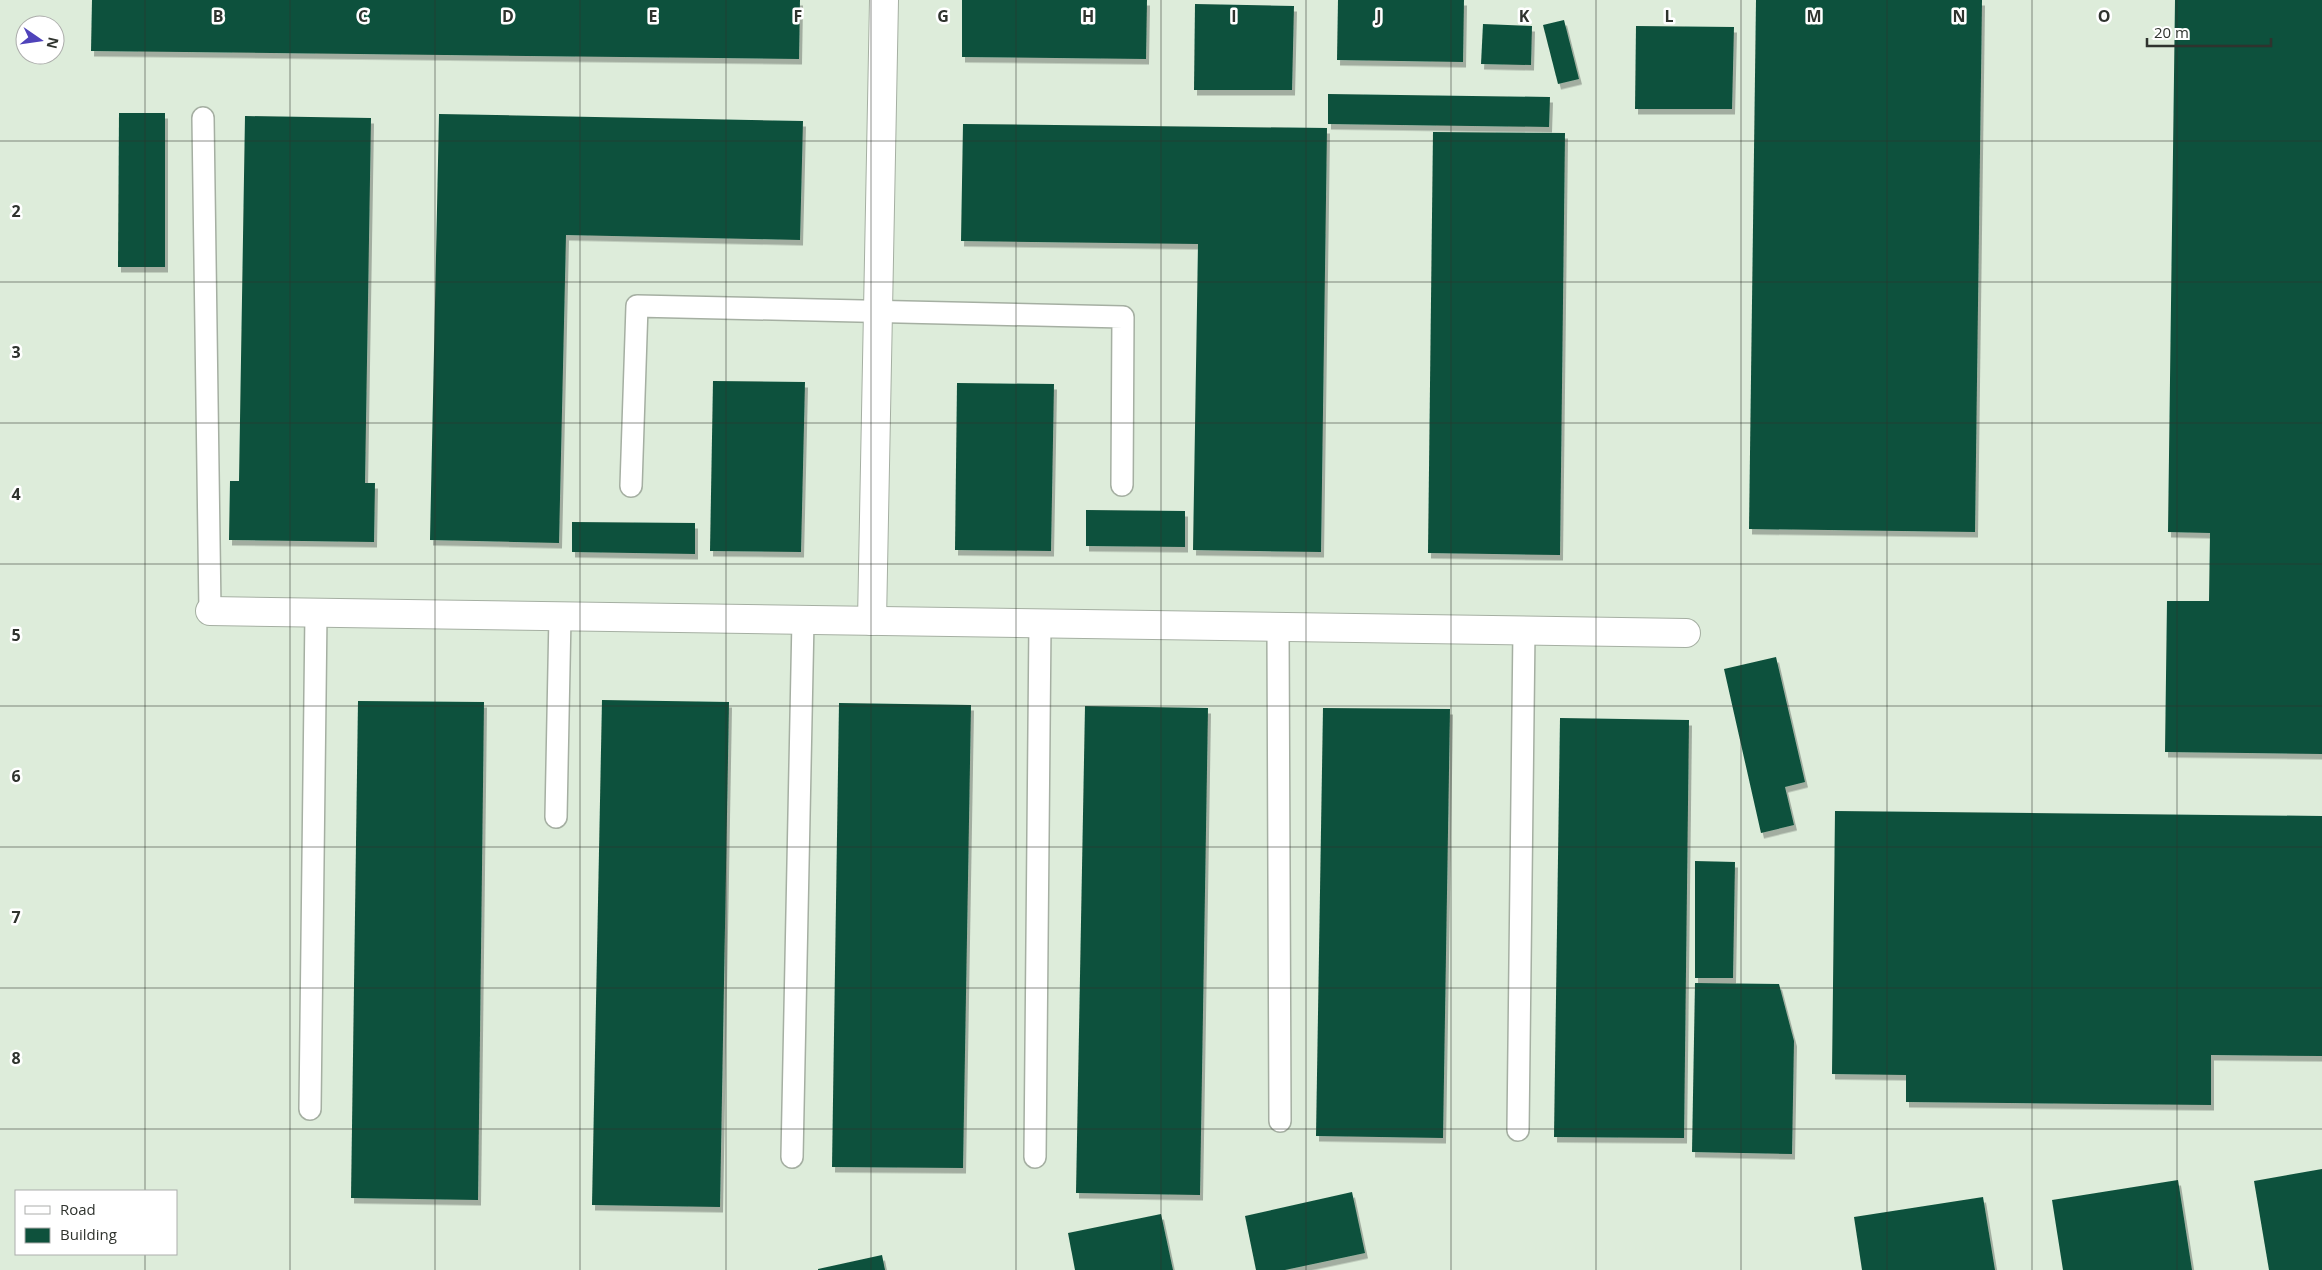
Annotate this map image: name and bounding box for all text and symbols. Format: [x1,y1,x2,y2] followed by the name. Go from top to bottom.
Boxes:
[213,5,223,27] text: B
[358,5,368,27] text: C
[502,5,514,27] text: D
[649,5,658,27] text: E
[794,5,802,27] text: F
[937,5,949,27] text: G
[1082,5,1094,27] text: H
[1231,5,1237,27] text: I
[1374,5,1382,27] text: J
[1519,5,1530,27] text: K
[1664,5,1674,27] text: L
[1806,5,1822,27] text: M
[1952,5,1966,27] text: N
[2098,5,2110,27] text: O
[15,15,65,65] north arrow
[2147,15,2271,47] scale bar
[2154,22,2189,42] text: 20 m
[43,35,64,51] text: N
[11,200,21,222] text: 2
[11,341,21,363] text: 3
[11,483,21,505] text: 4
[11,624,21,646] text: 5
[11,765,21,787] text: 6
[11,906,21,928] text: 7
[11,1047,21,1069] text: 8
[15,1190,178,1255] legend
[60,1199,96,1219] text: Road
[60,1224,117,1244] text: Building

